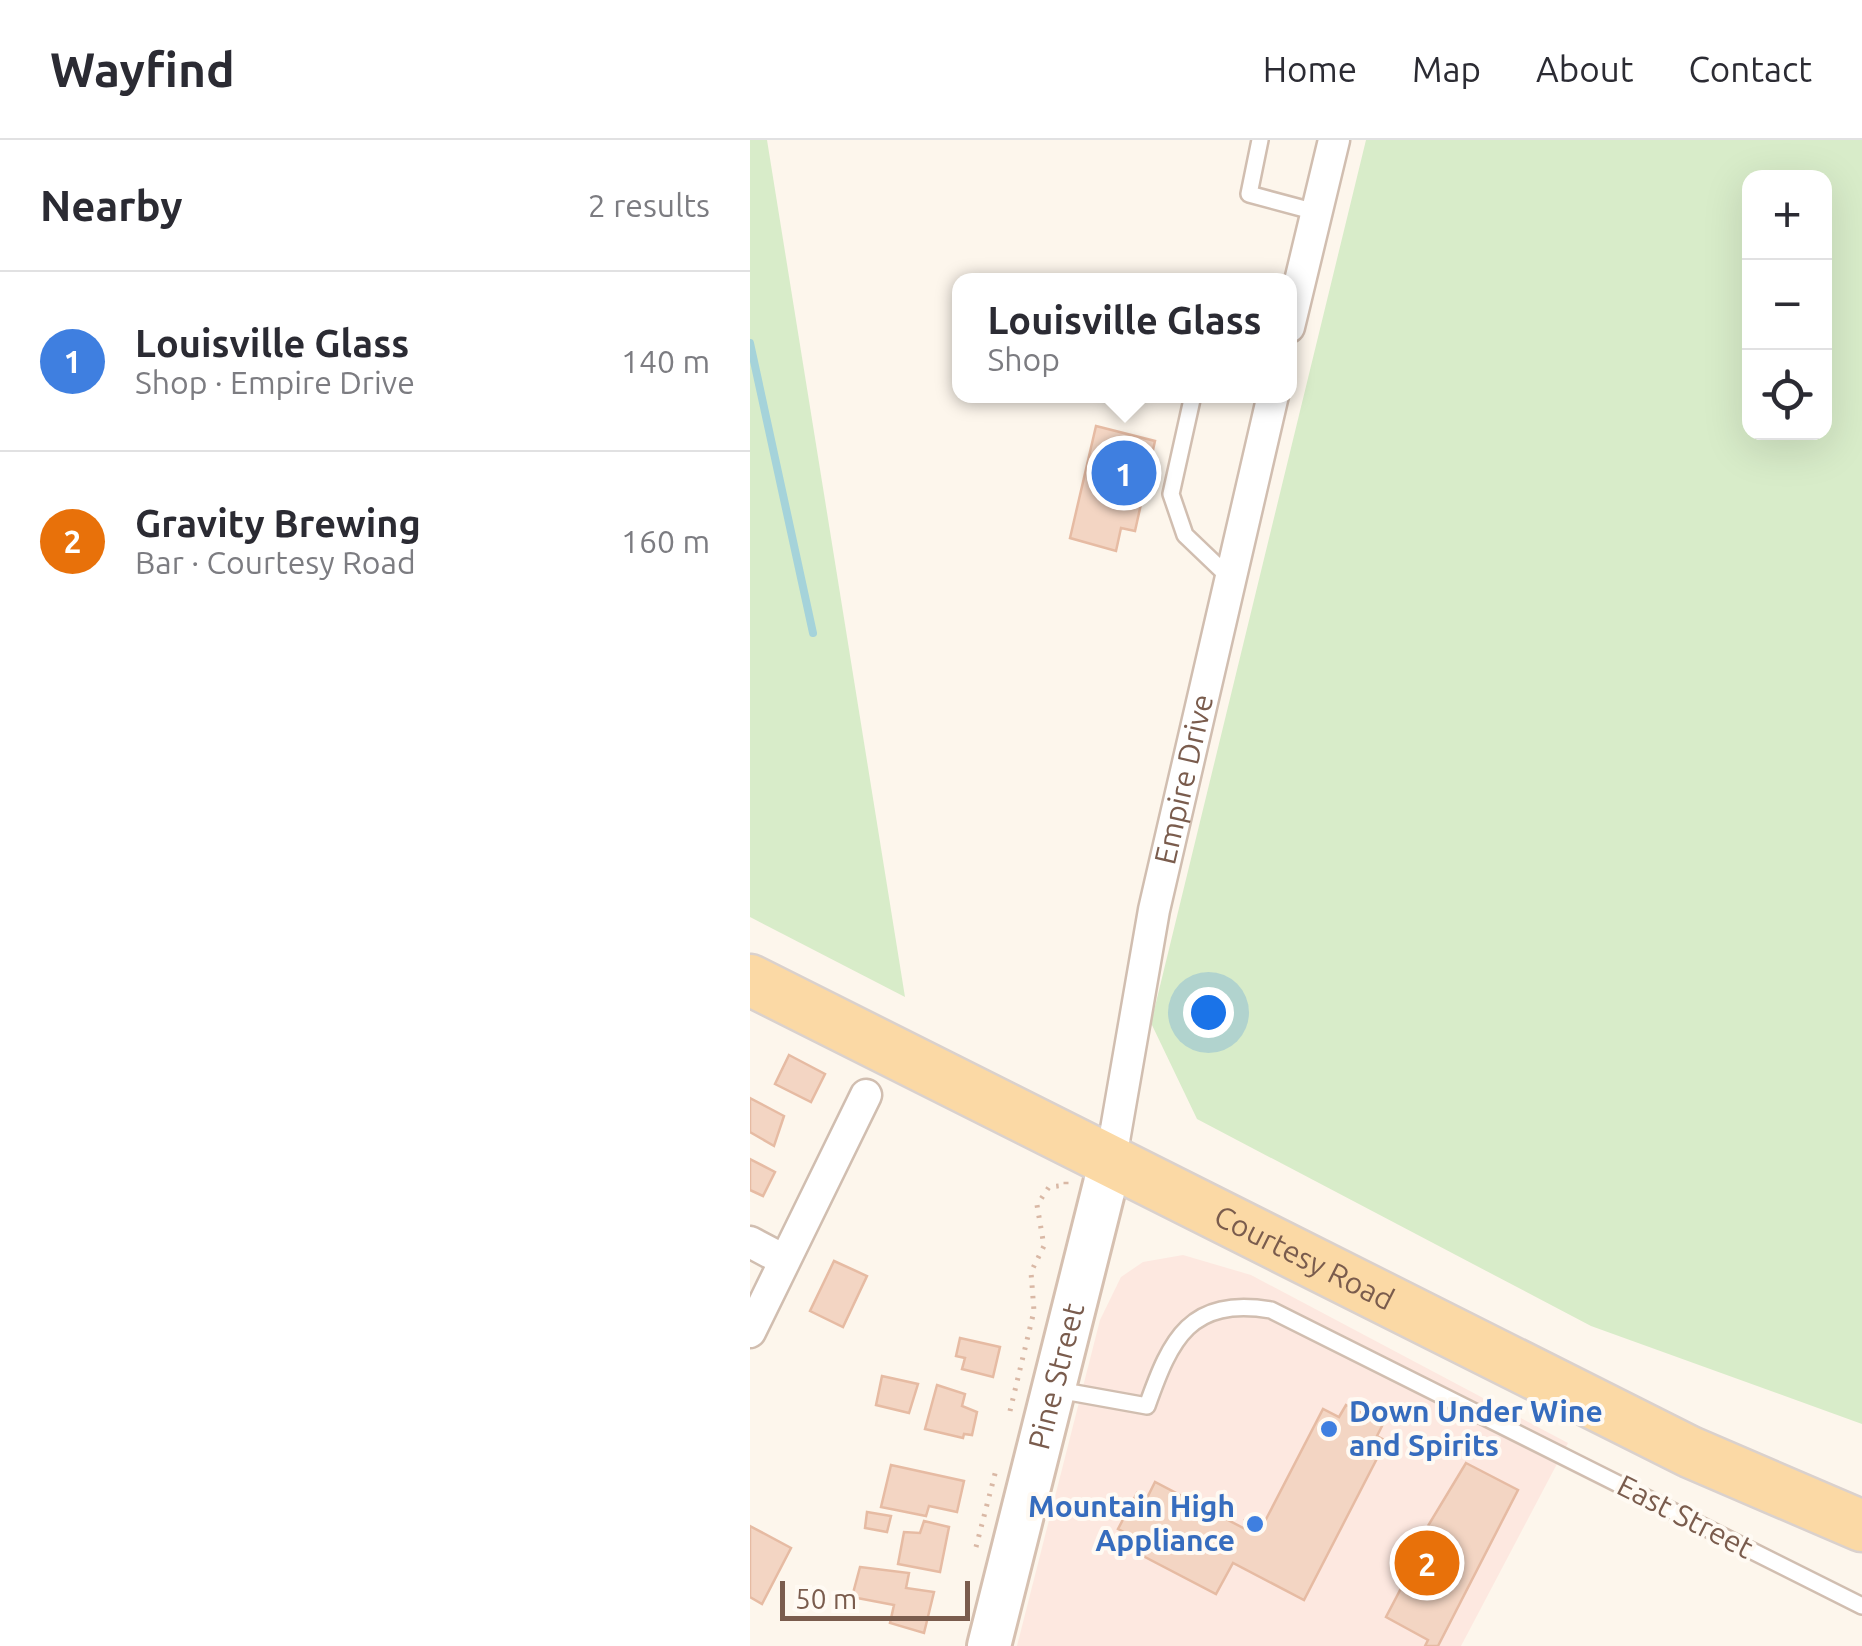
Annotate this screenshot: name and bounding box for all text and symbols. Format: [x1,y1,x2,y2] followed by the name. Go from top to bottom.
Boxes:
[50,42,235,96] text: Wayfind
[1263,49,1357,89] text: Home
[1412,49,1481,89] text: Map
[1536,49,1633,89] text: About
[1688,49,1812,89] text: Contact
[1742,170,1832,440] map controls
[1742,170,1832,260] button: +
[40,182,183,229] text: Nearby
[588,187,710,223] text: 2 results
[1742,260,1832,350] button: −
[952,273,1297,403] popup
[987,299,1262,341] text: Louisville Glass
[135,322,409,364] text: Louisville Glass
[987,341,1060,377] text: Shop
[63,343,82,379] text: 1
[621,343,710,379] text: 140 m
[1742,350,1832,440] button: locate
[135,364,415,400] text: Shop · Empire Drive
[1092,436,1156,510] pin: 1
[135,502,421,544] text: Gravity Brewing
[63,523,82,559] text: 2
[621,523,710,559] text: 160 m
[135,544,416,580] text: Bar · Courtesy Road
[1147,691,1219,867] street label: Empire Drive
[1183,987,1234,1038] your location
[1209,1198,1400,1317] street label: Courtesy Road
[1021,1299,1090,1453] street label: Pine Street
[1349,1394,1603,1462] place label: Down Under Wine and Spirits
[1318,1418,1340,1440] marker: Down Under Wine and Spirits
[1612,1467,1759,1565] street label: East Street
[1028,1489,1235,1557] place label: Mountain High Appliance
[1244,1513,1266,1535] marker: Mountain High Appliance
[1394,1526,1460,1600] pin: 2
[780,1576,970,1620] scale bar
[795,1583,857,1614] text: 50 m

